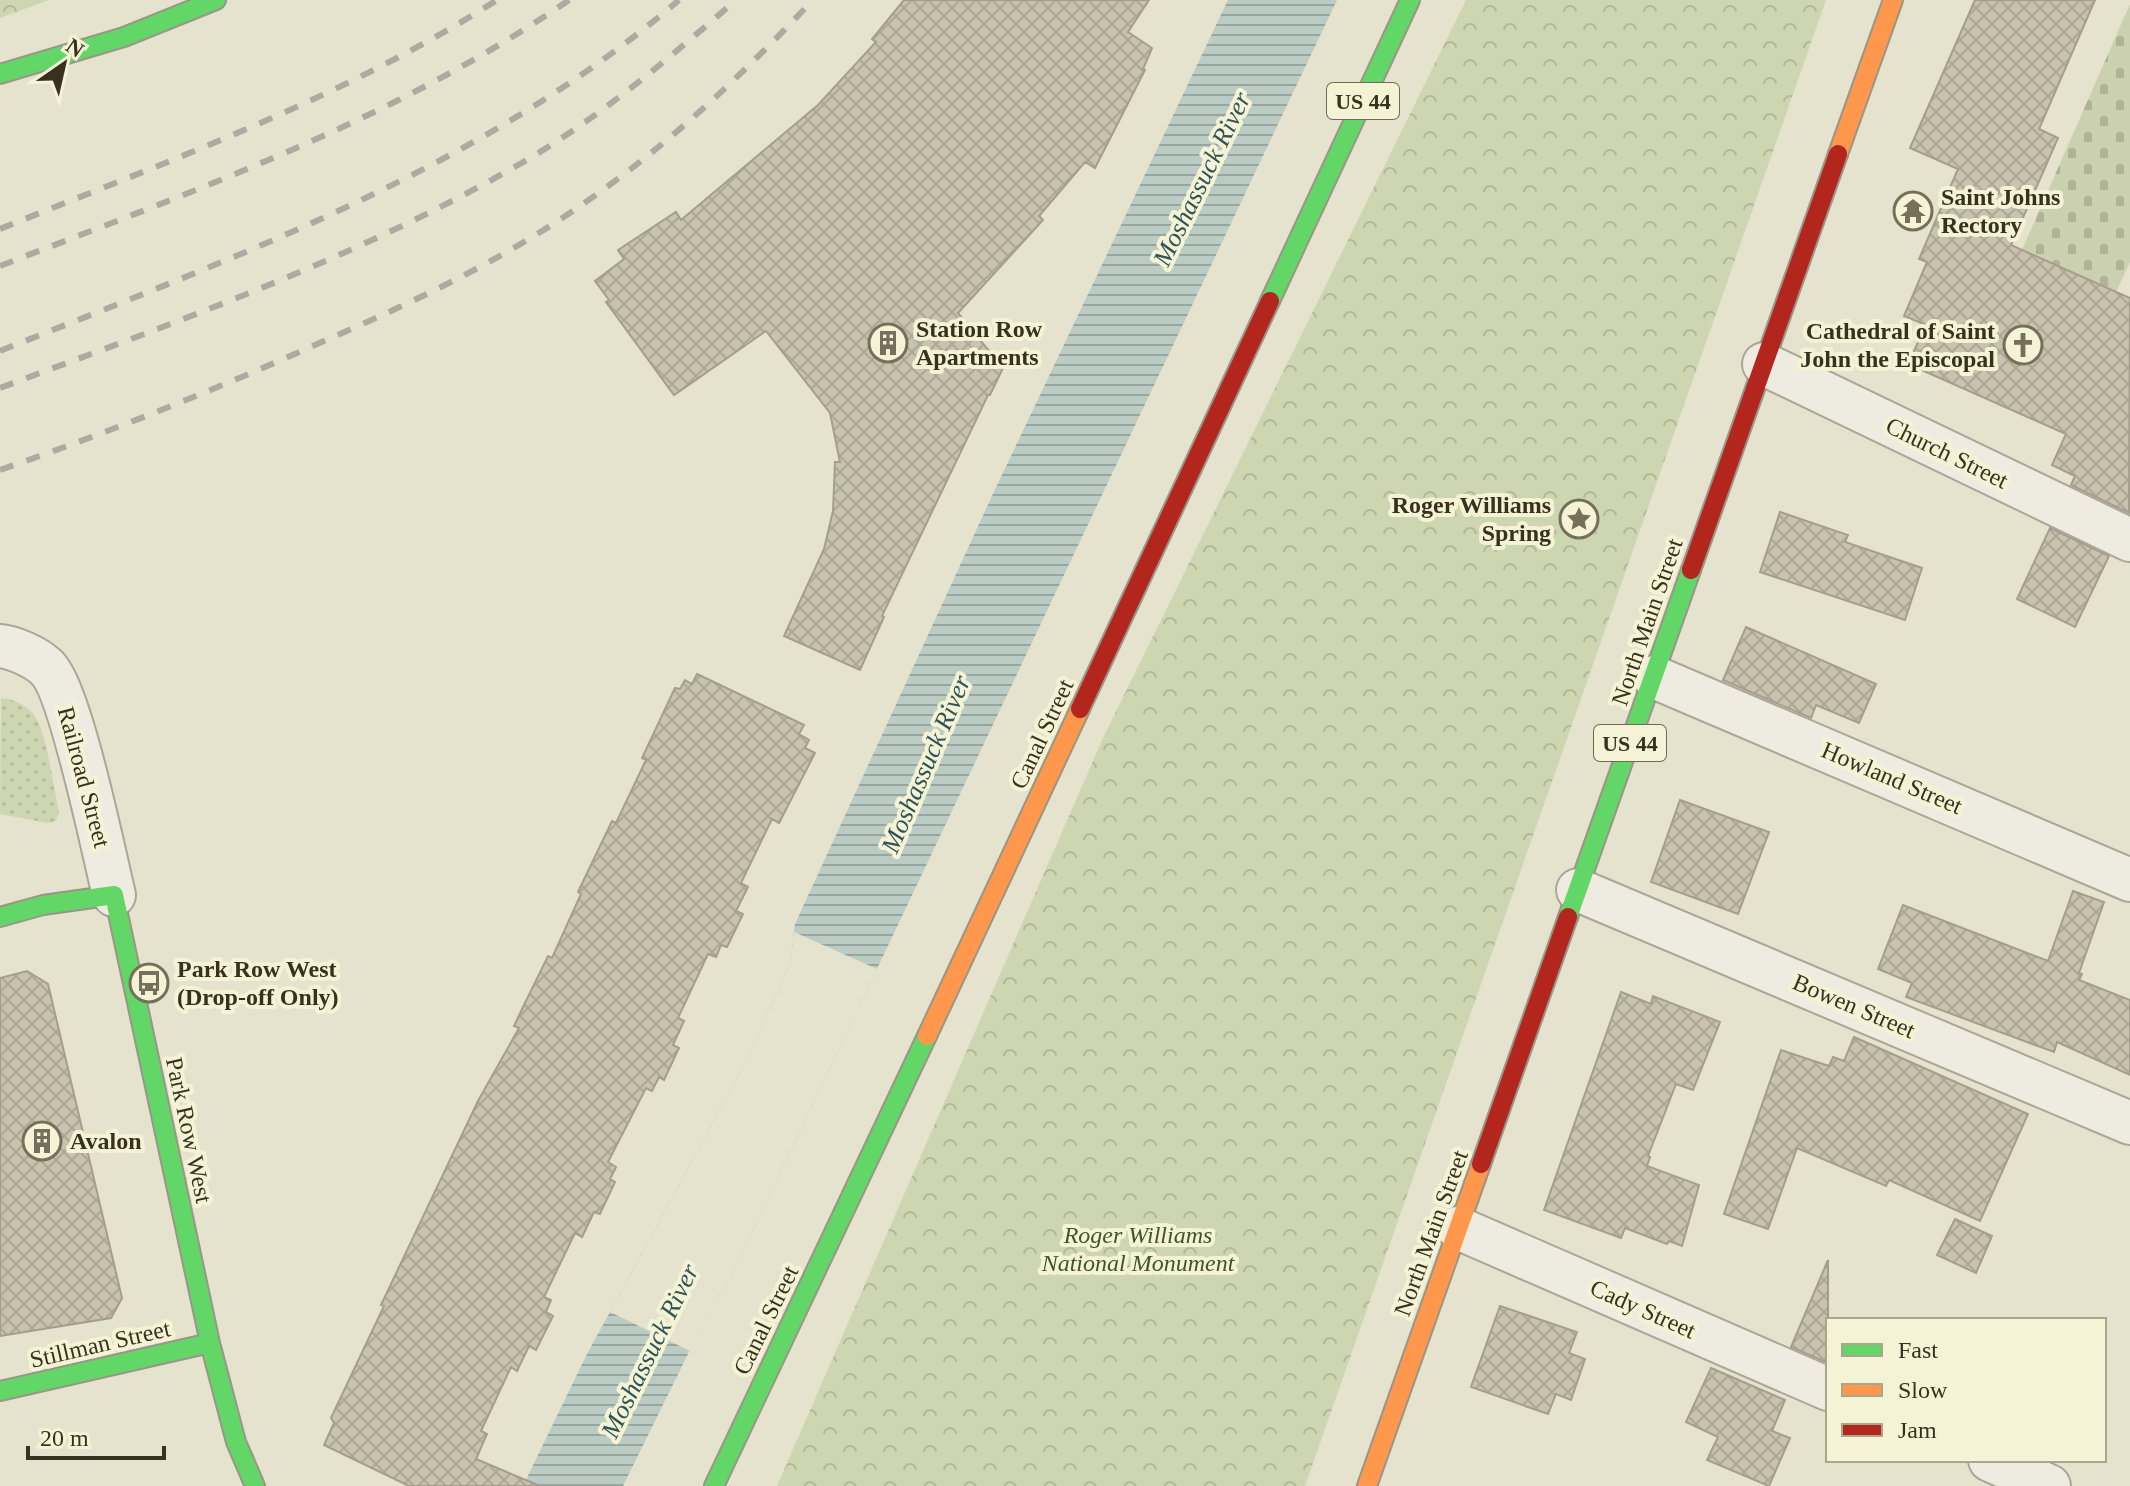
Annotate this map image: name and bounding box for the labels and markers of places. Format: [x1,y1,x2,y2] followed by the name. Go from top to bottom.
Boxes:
[1941,184,2060,238] place label: Saint Johns Rectory
[1892,190,1934,232] temple icon: Saint Johns Rectory
[916,316,1043,370] place label: Station Row Apartments
[1800,318,1995,372] place label: Cathedral of Saint John the Episcopal
[867,322,909,364] building icon: Station Row Apartments
[2002,324,2044,366] church icon: Cathedral of Saint John the Episcopal
[1392,492,1551,546] place label: Roger Williams Spring
[1558,498,1600,540] place icon: Roger Williams Spring
[177,956,339,1010] place label: Park Row West (Drop-off Only)
[128,962,170,1004] bus stop icon: Park Row West (Drop-off Only)
[21,1120,63,1162] building icon: Avalon
[70,1128,142,1154] place label: Avalon

